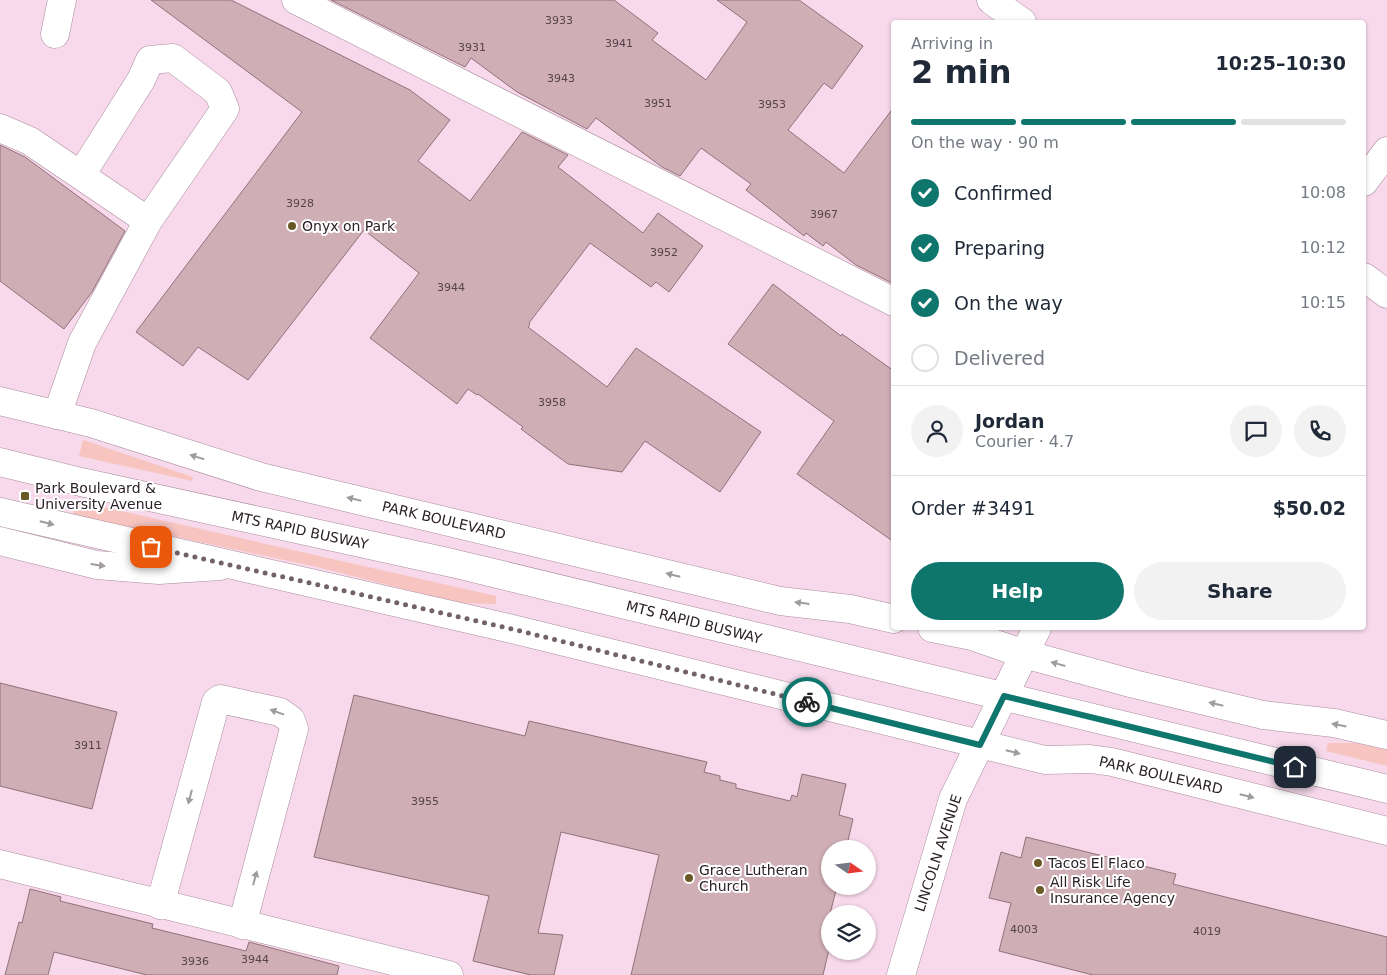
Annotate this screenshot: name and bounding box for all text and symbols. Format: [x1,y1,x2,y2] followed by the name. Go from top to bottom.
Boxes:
[545,14,573,27] house number: 3933
[911,34,993,53] text: Arriving in
[605,37,633,50] house number: 3941
[458,41,486,54] house number: 3931
[1216,52,1346,74] text: 10:25–10:30
[911,53,1012,91] text: 2 min
[547,72,575,85] house number: 3943
[644,97,672,110] house number: 3951
[758,98,786,111] house number: 3953
[911,133,1059,152] text: On the way · 90 m
[911,179,939,207] icon: check
[954,182,1053,204] text: Confirmed
[1300,183,1346,202] text: 10:08
[286,197,314,210] house number: 3928
[810,208,838,221] house number: 3967
[302,218,396,234] place label: Onyx on Park
[286,220,298,232] marker: Onyx on Park
[911,234,939,262] icon: check
[954,237,1045,259] text: Preparing
[1300,238,1346,257] text: 10:12
[650,246,678,259] house number: 3952
[437,281,465,294] house number: 3944
[911,289,939,317] icon: check
[954,292,1063,314] text: On the way
[1300,293,1346,312] text: 10:15
[954,347,1045,369] text: Delivered
[538,396,566,409] house number: 3958
[911,405,963,457] button: person
[1230,405,1282,457] button: chat
[1294,405,1346,457] button: phone
[975,410,1044,432] text: Jordan
[975,432,1074,451] text: Courier · 4.7
[190,453,205,461] one-way arrow
[35,480,162,512] place label: Park Boulevard & University Avenue
[19,490,31,502] marker: Park Boulevard & University Avenue
[347,495,362,503] one-way arrow
[911,497,1035,519] text: Order #3491
[1273,497,1346,519] text: $50.02
[381,498,507,542] street label: PARK BOULEVARD
[230,508,370,552] street label: MTS RAPID BUSWAY
[40,519,55,527] one-way arrow
[130,526,172,568] pin
[137,533,165,561] icon: bag
[91,561,107,569] one-way arrow
[911,562,1124,620] button: Help
[1134,562,1346,620] button: Share
[665,571,680,579] one-way arrow
[624,597,764,647] street label: MTS RAPID BUSWAY
[793,599,809,607] one-way arrow
[1051,660,1066,668] one-way arrow
[782,677,832,727] courier
[793,688,821,716] icon: bike
[1208,700,1223,708] one-way arrow
[269,708,284,716] one-way arrow
[1331,720,1347,728] one-way arrow
[74,739,102,752] house number: 3911
[1274,746,1316,788] pin
[1005,748,1020,756] one-way arrow
[1098,753,1224,797] street label: PARK BOULEVARD
[1281,753,1309,781] icon: home
[185,790,193,805] one-way arrow
[911,792,965,914] street label: LINCOLN AVENUE
[1239,792,1254,800] one-way arrow
[411,795,439,808] house number: 3955
[821,840,876,895] north arrow
[821,840,876,960] map controls
[1047,855,1145,871] place label: Tacos El Flaco
[1032,857,1044,869] marker: Tacos El Flaco
[699,862,808,894] place label: Grace Lutheran Church
[251,870,259,885] one-way arrow
[683,872,695,884] marker: Grace Lutheran Church
[1050,874,1175,906] place label: All Risk Life Insurance Agency
[1034,884,1046,896] marker: All Risk Life Insurance Agency
[821,905,876,960] button: layers
[1010,923,1038,936] house number: 4003
[1193,925,1221,938] house number: 4019
[241,953,269,966] house number: 3944
[181,955,209,968] house number: 3936

